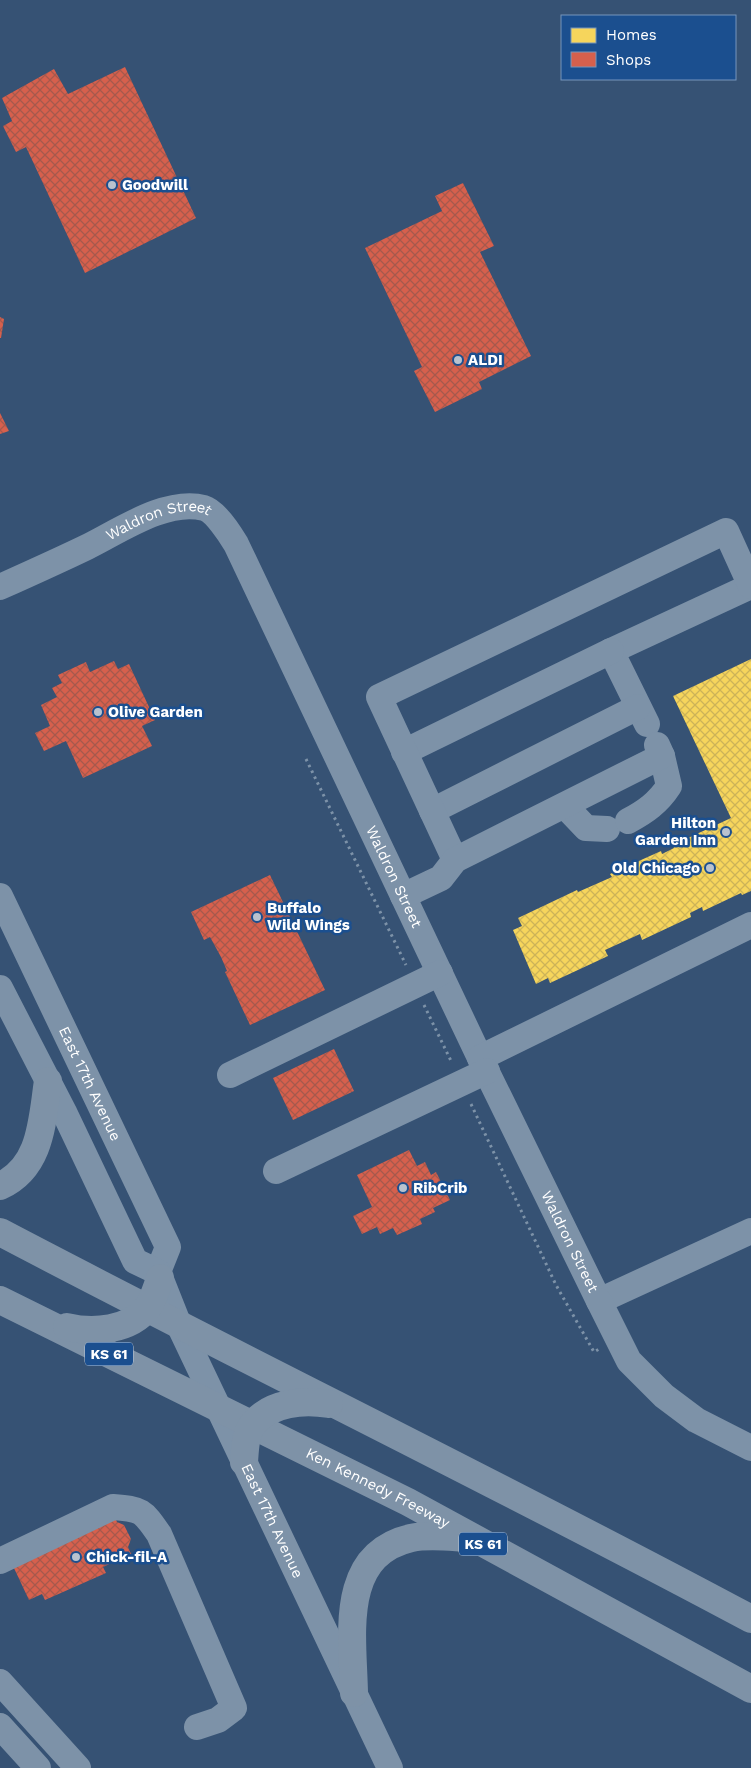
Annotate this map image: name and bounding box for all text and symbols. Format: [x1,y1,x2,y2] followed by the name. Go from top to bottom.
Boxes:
[561,15,736,80] legend
[606,26,657,44] text: Homes
[606,51,651,69] text: Shops
[122,176,188,194] place label: Goodwill
[106,179,118,191] marker: Goodwill
[468,351,503,369] place label: ALDI
[452,354,464,366] marker: ALDI
[103,497,216,544] street label: Waldron Street
[108,703,203,721] place label: Olive Garden
[92,706,104,718] marker: Olive Garden
[635,814,716,849] place label: Hilton Garden Inn
[362,823,426,931] street label: Waldron Street
[720,826,732,838] marker: Hilton Garden Inn
[612,859,700,877] place label: Old Chicago
[704,862,716,874] marker: Old Chicago
[267,899,350,934] place label: Buffalo Wild Wings
[251,911,263,923] marker: Buffalo Wild Wings
[55,1024,125,1144] street label: East 17th Avenue
[413,1179,468,1197] place label: RibCrib
[397,1182,409,1194] marker: RibCrib
[537,1188,603,1296] street label: Waldron Street
[85,1342,133,1366] road number: KS 61
[303,1444,453,1532] street label: Ken Kennedy Freeway
[237,1461,307,1581] street label: East 17th Avenue
[459,1532,507,1556] road number: KS 61
[86,1548,168,1566] place label: Chick-fil-A
[70,1551,82,1563] marker: Chick-fil-A

